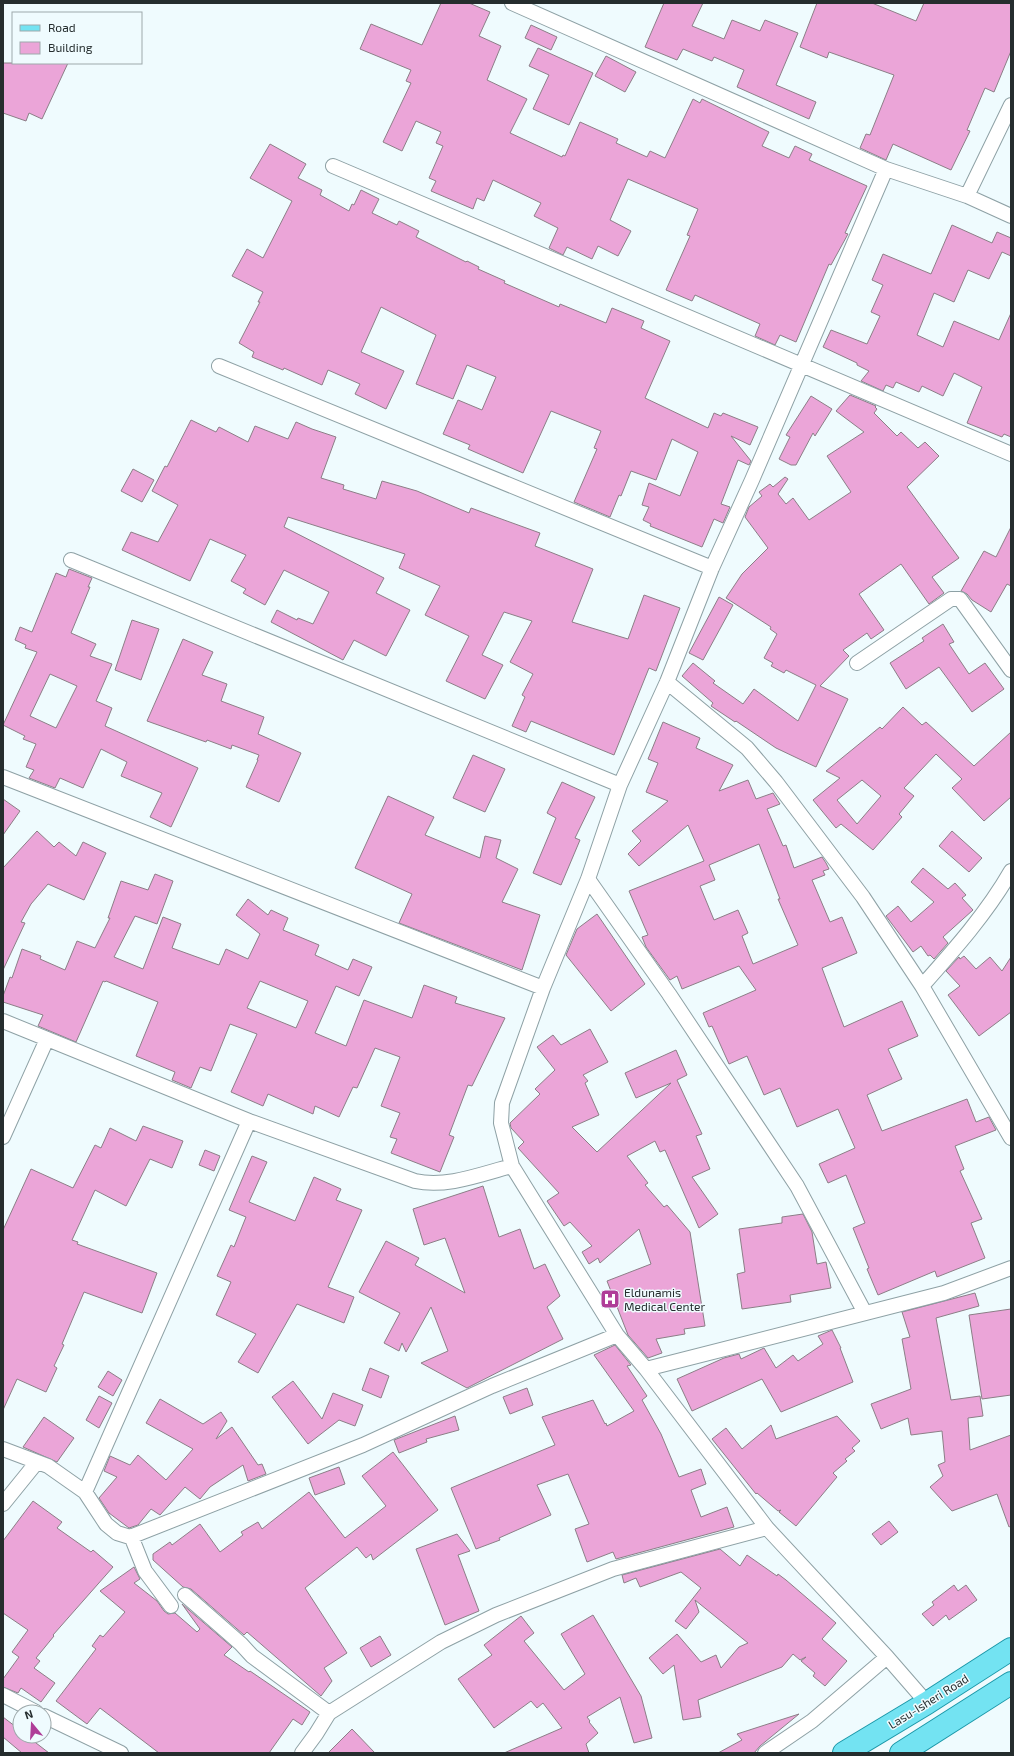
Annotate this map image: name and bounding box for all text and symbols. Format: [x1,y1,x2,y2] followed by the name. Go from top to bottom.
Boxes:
[12,12,142,64] legend
[48,20,76,34] text: Road
[48,40,93,54] text: Building
[624,1285,705,1313] place label: Eldunamis Medical Center
[599,1288,621,1310] hospital icon: Eldunamis Medical Center
[885,1671,971,1731] street label: Lasu-Isheri Road
[12,1704,52,1744] north arrow
[23,1707,35,1721] text: N

